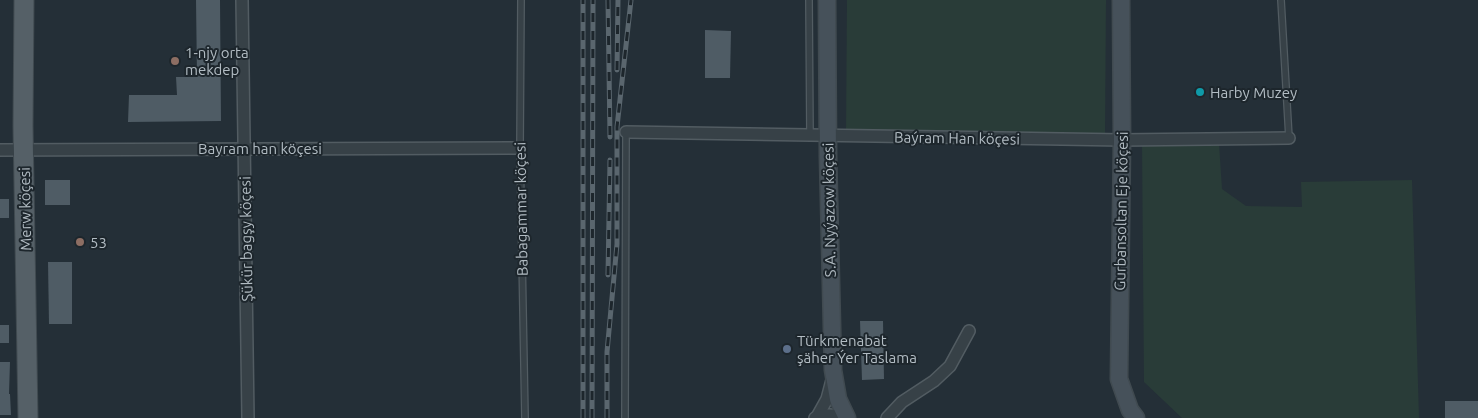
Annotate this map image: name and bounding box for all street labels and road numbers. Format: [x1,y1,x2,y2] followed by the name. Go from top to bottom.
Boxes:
[894,128,1020,148] street label: Baýram Han köçesi
[1111,131,1131,291] street label: Gurbansoltan Eje köçesi
[198,140,322,157] street label: Bayram han köçesi
[511,142,531,276] street label: Babagammar köçesi
[819,143,839,277] street label: S.A. Nyýazow köçesi
[16,167,34,251] street label: Merw köçesi
[236,176,256,302] street label: Şükür bagşy köçesi

